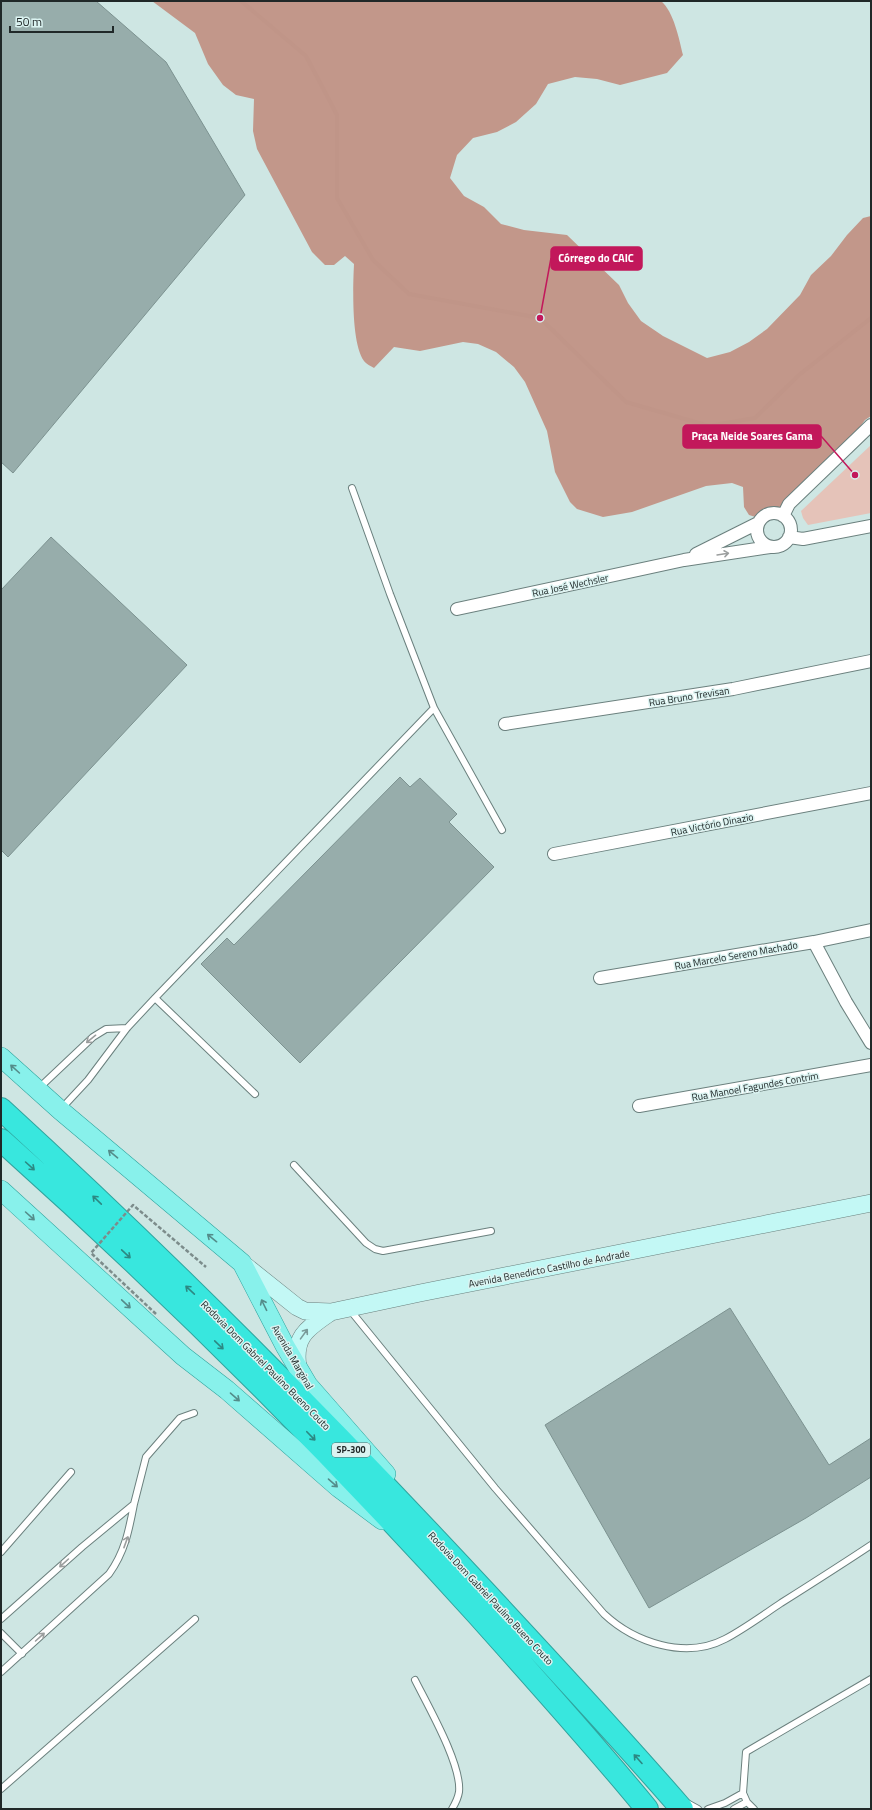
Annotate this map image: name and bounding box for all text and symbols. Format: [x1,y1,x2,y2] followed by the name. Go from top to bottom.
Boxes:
[10,8,113,34] scale bar
[16,12,42,31] text: 50 m
[551,247,642,270] callout: Córrego do CAIC
[558,250,634,266] text: Córrego do CAIC
[683,425,821,448] callout: Praça Neide Soares Gama
[691,428,813,444] text: Praça Neide Soares Gama
[716,550,729,558] one-way arrow
[531,570,610,601] street label: Rua José Wechsler
[648,683,730,710] street label: Rua Bruno Trevisan
[669,809,755,840] street label: Rua Victório Dinazio
[673,937,799,974] street label: Rua Marcelo Sereno Machado
[86,1035,97,1043] one-way arrow
[10,1065,20,1074] one-way arrow
[690,1068,820,1105] street label: Rua Manoel Fagundes Contrim
[107,1150,118,1159] one-way arrow
[25,1162,35,1171] one-way arrow
[92,1195,102,1204] one-way arrow
[25,1211,35,1221] one-way arrow
[207,1233,218,1242] one-way arrow
[467,1245,631,1291] street label: Avenida Benedicto Castilho de Andrade
[121,1249,131,1259] one-way arrow
[186,1286,196,1295] one-way arrow
[198,1297,334,1433] street label: Rodovia Dom Gabriel Paulino Bueno Couto
[121,1299,131,1308] one-way arrow
[260,1299,267,1311] one-way arrow
[268,1322,317,1392] street label: Avenida Marginal
[300,1329,308,1340] one-way arrow
[214,1340,224,1349] one-way arrow
[230,1393,241,1402] one-way arrow
[306,1431,315,1441] one-way arrow
[332,1443,370,1457] road number: SP-300
[328,1478,338,1488] one-way arrow
[425,1528,557,1668] street label: Rodovia Dom Gabriel Paulino Bueno Couto
[123,1535,130,1548] one-way arrow
[59,1558,69,1567] one-way arrow
[35,1632,46,1641] one-way arrow
[633,1753,642,1764] one-way arrow

